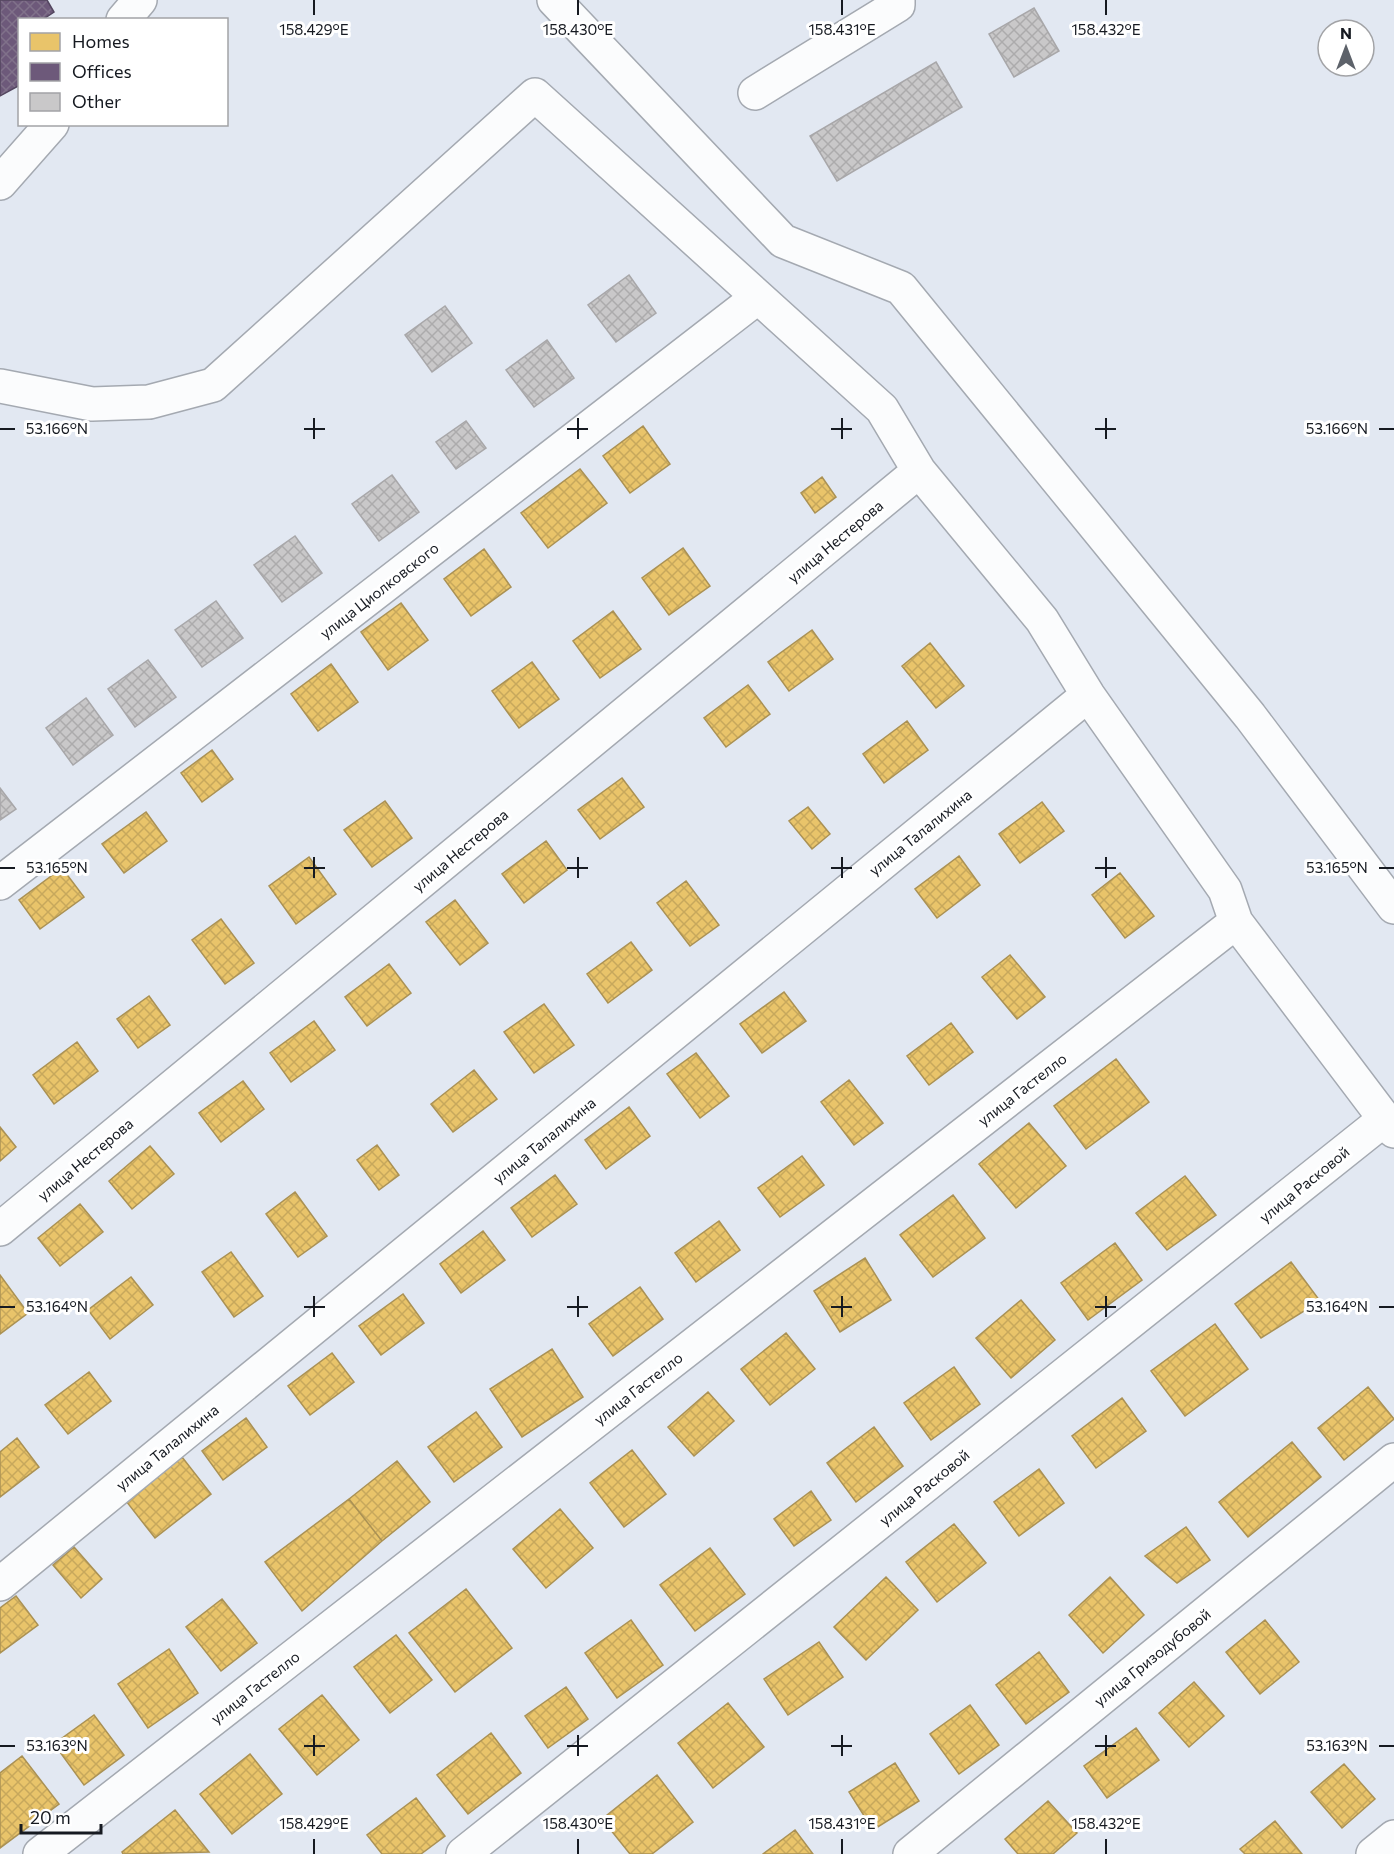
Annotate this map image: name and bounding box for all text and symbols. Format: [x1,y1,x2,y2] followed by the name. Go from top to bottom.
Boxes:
[18,18,228,126] legend
[1316,18,1376,78] north arrow
[279,20,349,38] text: 158.429°E
[543,20,613,38] text: 158.430°E
[808,20,876,38] text: 158.431°E
[1071,20,1141,38] text: 158.432°E
[1340,23,1352,42] text: N
[72,30,130,52] text: Homes
[72,60,132,82] text: Offices
[72,90,121,112] text: Other
[26,419,88,437] text: 53.166°N
[1306,419,1368,437] text: 53.166°N
[784,496,886,586] street label: улица Нестерова
[316,538,442,642] street label: улица Циолковского
[865,785,975,879] street label: улица Талалихина
[409,805,511,895] street label: улица Нестерова
[26,858,88,876] text: 53.165°N
[1306,858,1368,876] text: 53.165°N
[974,1049,1070,1129] street label: улица Гастелло
[489,1093,599,1187] street label: улица Талалихина
[34,1114,136,1204] street label: улица Нестерова
[1255,1142,1353,1226] street label: улица Расковой
[26,1297,88,1315] text: 53.164°N
[1306,1297,1368,1315] text: 53.164°N
[590,1348,686,1428] street label: улица Гастелло
[112,1400,222,1494] street label: улица Талалихина
[875,1445,973,1529] street label: улица Расковой
[1090,1604,1214,1710] street label: улица Гризодубовой
[207,1647,303,1727] street label: улица Гастелло
[26,1736,88,1754] text: 53.163°N
[1306,1736,1368,1754] text: 53.163°N
[21,1797,100,1835] scale bar
[30,1806,71,1828] text: 20 m
[279,1814,349,1832] text: 158.429°E
[543,1814,613,1832] text: 158.430°E
[808,1814,876,1832] text: 158.431°E
[1071,1814,1141,1832] text: 158.432°E

